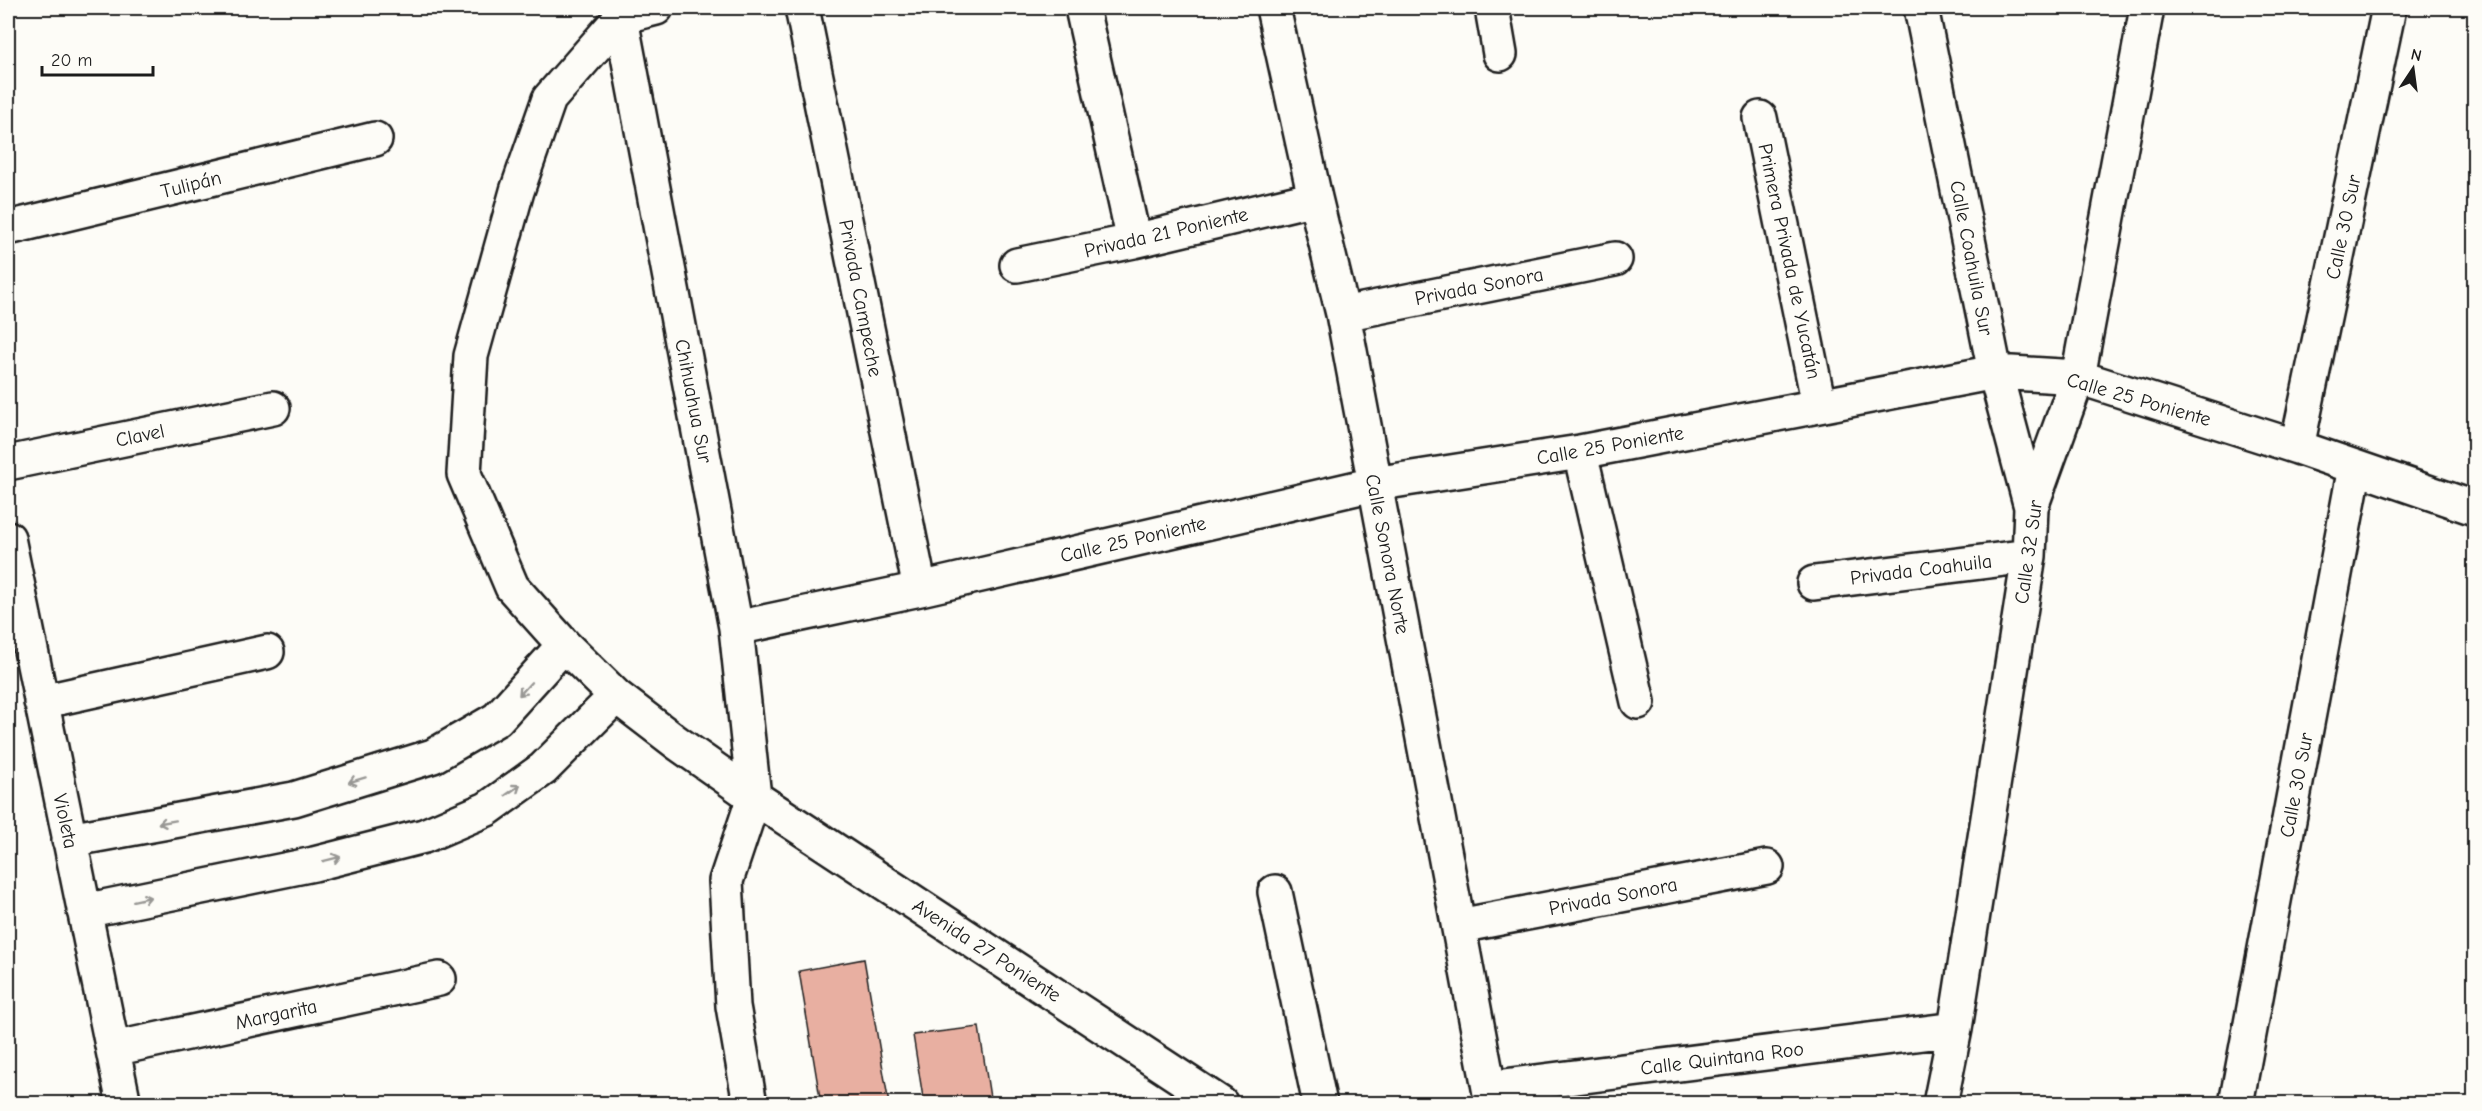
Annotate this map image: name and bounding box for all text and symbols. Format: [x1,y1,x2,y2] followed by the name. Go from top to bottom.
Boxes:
[42,39,153,77] scale bar
[2383,39,2443,99] north arrow
[2409,45,2423,65] text: N
[51,50,92,71] text: 20 m
[1753,141,1826,381] street label: Primera Privada de Yucatán
[158,166,224,203] street label: Tulipán
[2321,173,2366,281] street label: Calle 30 Sur
[1945,179,1998,338] street label: Calle Coahuila Sur
[1082,202,1250,263] street label: Privada 21 Poniente
[834,218,887,379] street label: Privada Campeche
[1413,263,1545,310] street label: Privada Sonora
[670,337,717,465] street label: Chihuahua Sur
[2064,368,2214,431] street label: Calle 25 Poniente
[114,419,167,452] street label: Clavel
[1535,421,1685,470] street label: Calle 25 Poniente
[1361,472,1414,636] street label: Calle Sonora Norte
[2010,499,2047,605] street label: Calle 32 Sur
[1058,512,1208,567] street label: Calle 25 Poniente
[1849,549,1993,590] street label: Privada Coahuila
[518,681,532,696] one-way arrow
[2275,731,2318,839] street label: Calle 30 Sur
[348,775,367,786] one-way arrow
[505,784,521,797] one-way arrow
[48,791,83,851] street label: Violeta
[157,817,177,828] one-way arrow
[322,852,341,864] one-way arrow
[1547,873,1679,920] street label: Privada Sonora
[132,893,151,905] one-way arrow
[908,894,1065,1007] street label: Avenida 27 Poniente
[233,995,319,1034] street label: Margarita
[1639,1037,1805,1080] street label: Calle Quintana Roo

